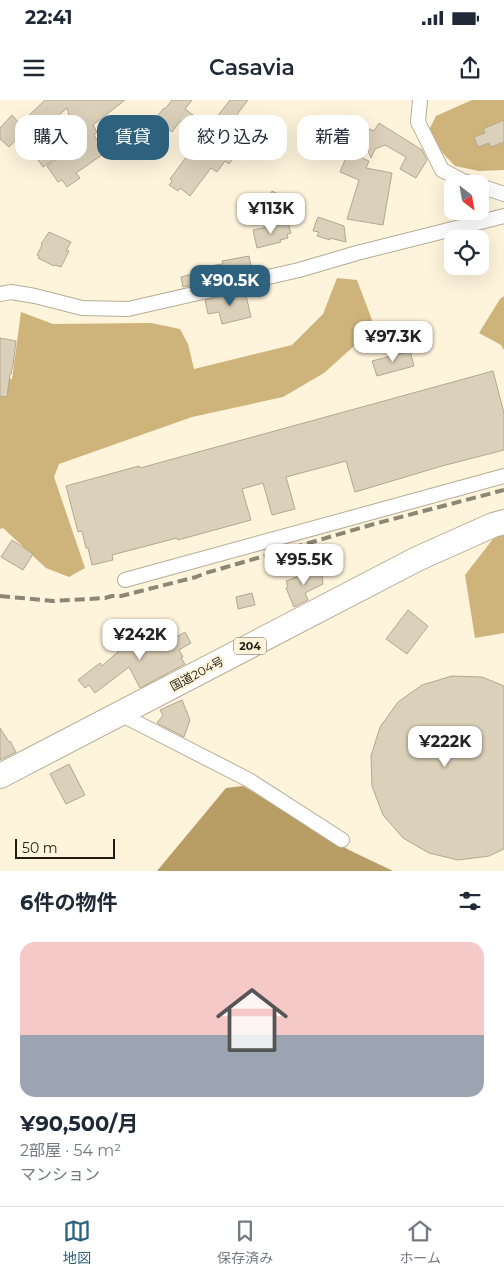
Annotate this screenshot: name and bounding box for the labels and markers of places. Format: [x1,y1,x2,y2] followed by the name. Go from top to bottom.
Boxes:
[236,192,306,235] pin: ¥113K
[189,264,271,307] pin: ¥90.5K
[352,320,434,363] pin: ¥97.3K
[263,544,345,586] pin: ¥95.5K
[105,618,175,661] pin: ¥242K
[410,726,480,768] pin: ¥222K

